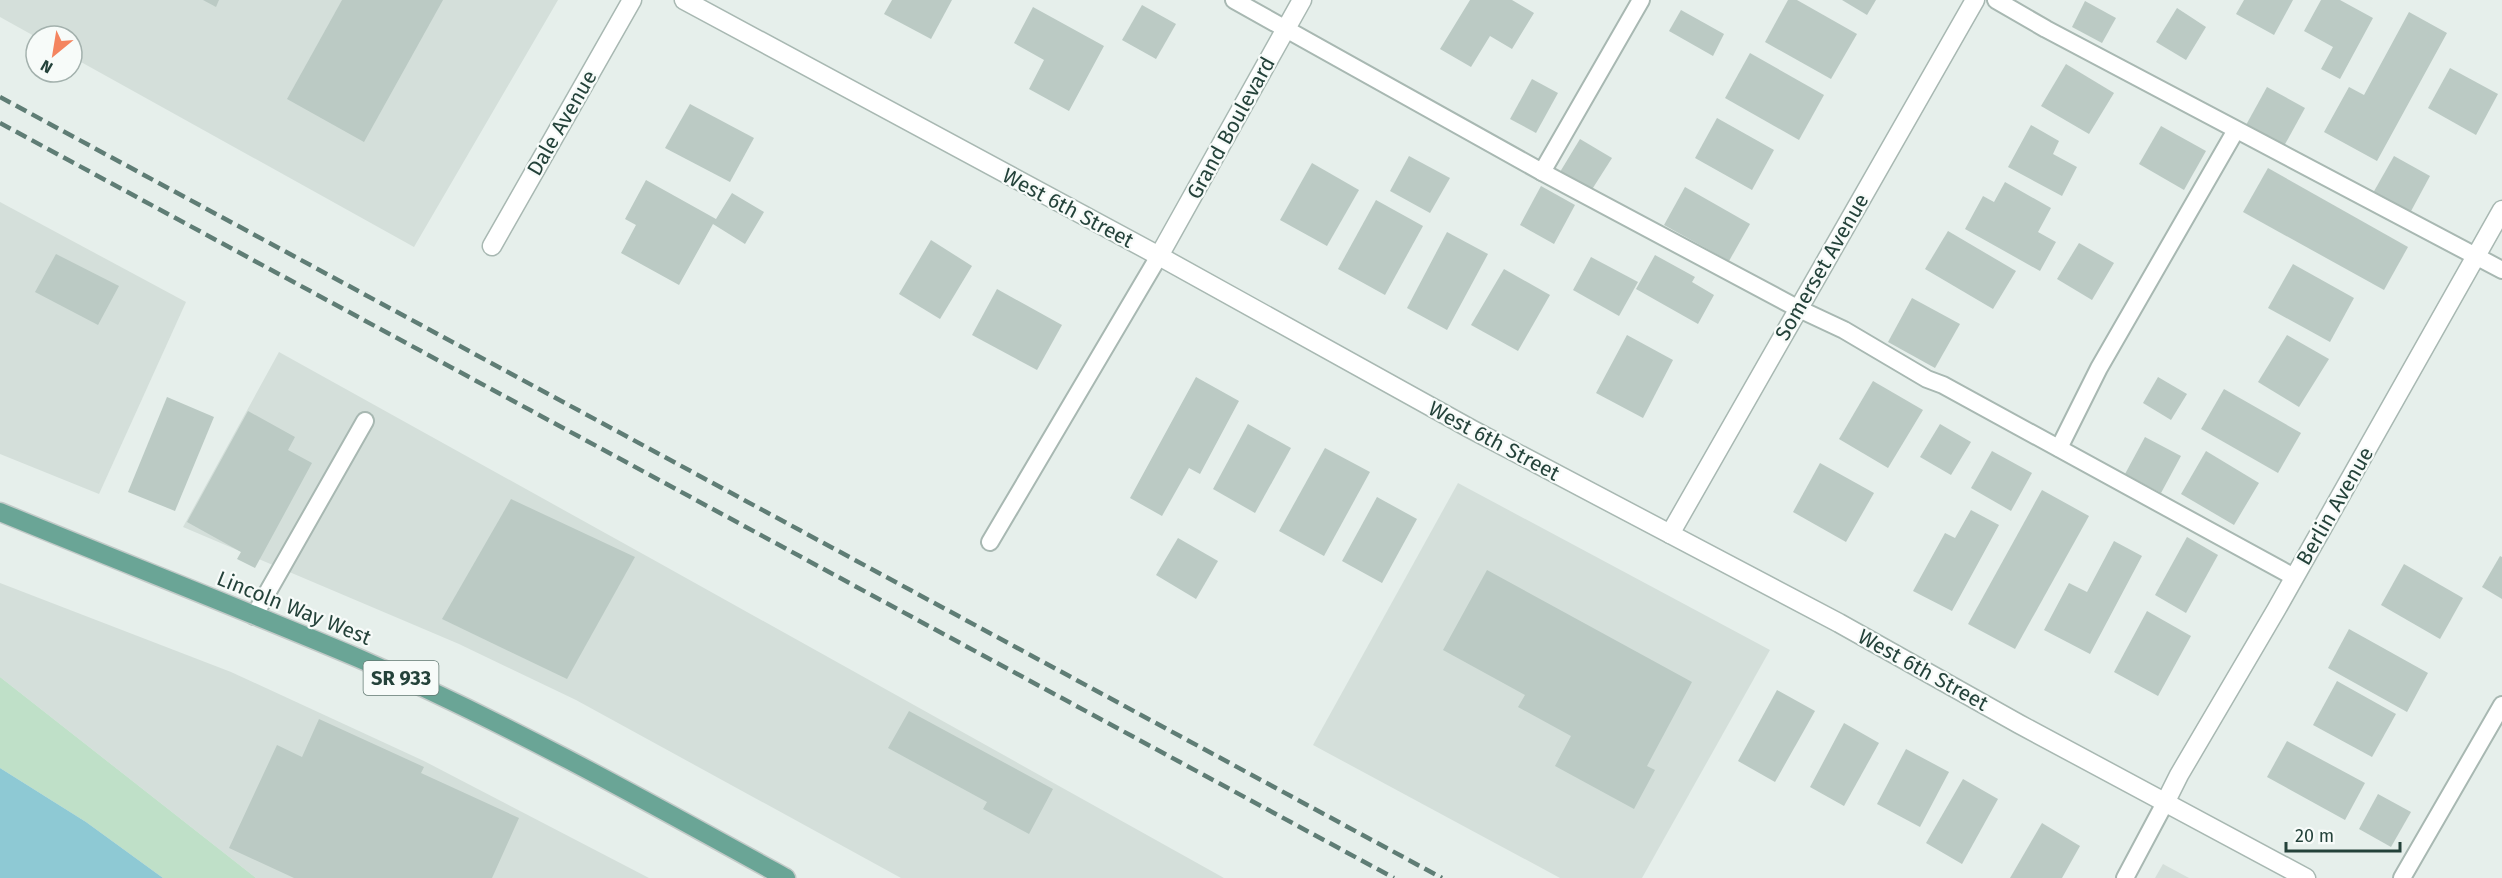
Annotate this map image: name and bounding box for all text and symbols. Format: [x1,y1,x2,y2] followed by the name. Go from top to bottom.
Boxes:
[24,24,84,84] north arrow
[1181,52,1281,204] street label: Grand Boulevard
[37,56,56,77] text: N
[521,66,603,180] street label: Dale Avenue
[998,162,1139,254] street label: West 6th Street
[1769,189,1875,345] street label: Somerset Avenue
[1424,395,1565,487] street label: West 6th Street
[2291,442,2379,570] street label: Berlin Avenue
[213,565,375,651] street label: Lincoln Way West
[1853,623,1993,717] street label: West 6th Street
[364,661,438,695] road number: SR 933
[2286,815,2400,853] scale bar
[2295,825,2334,847] text: 20 m

